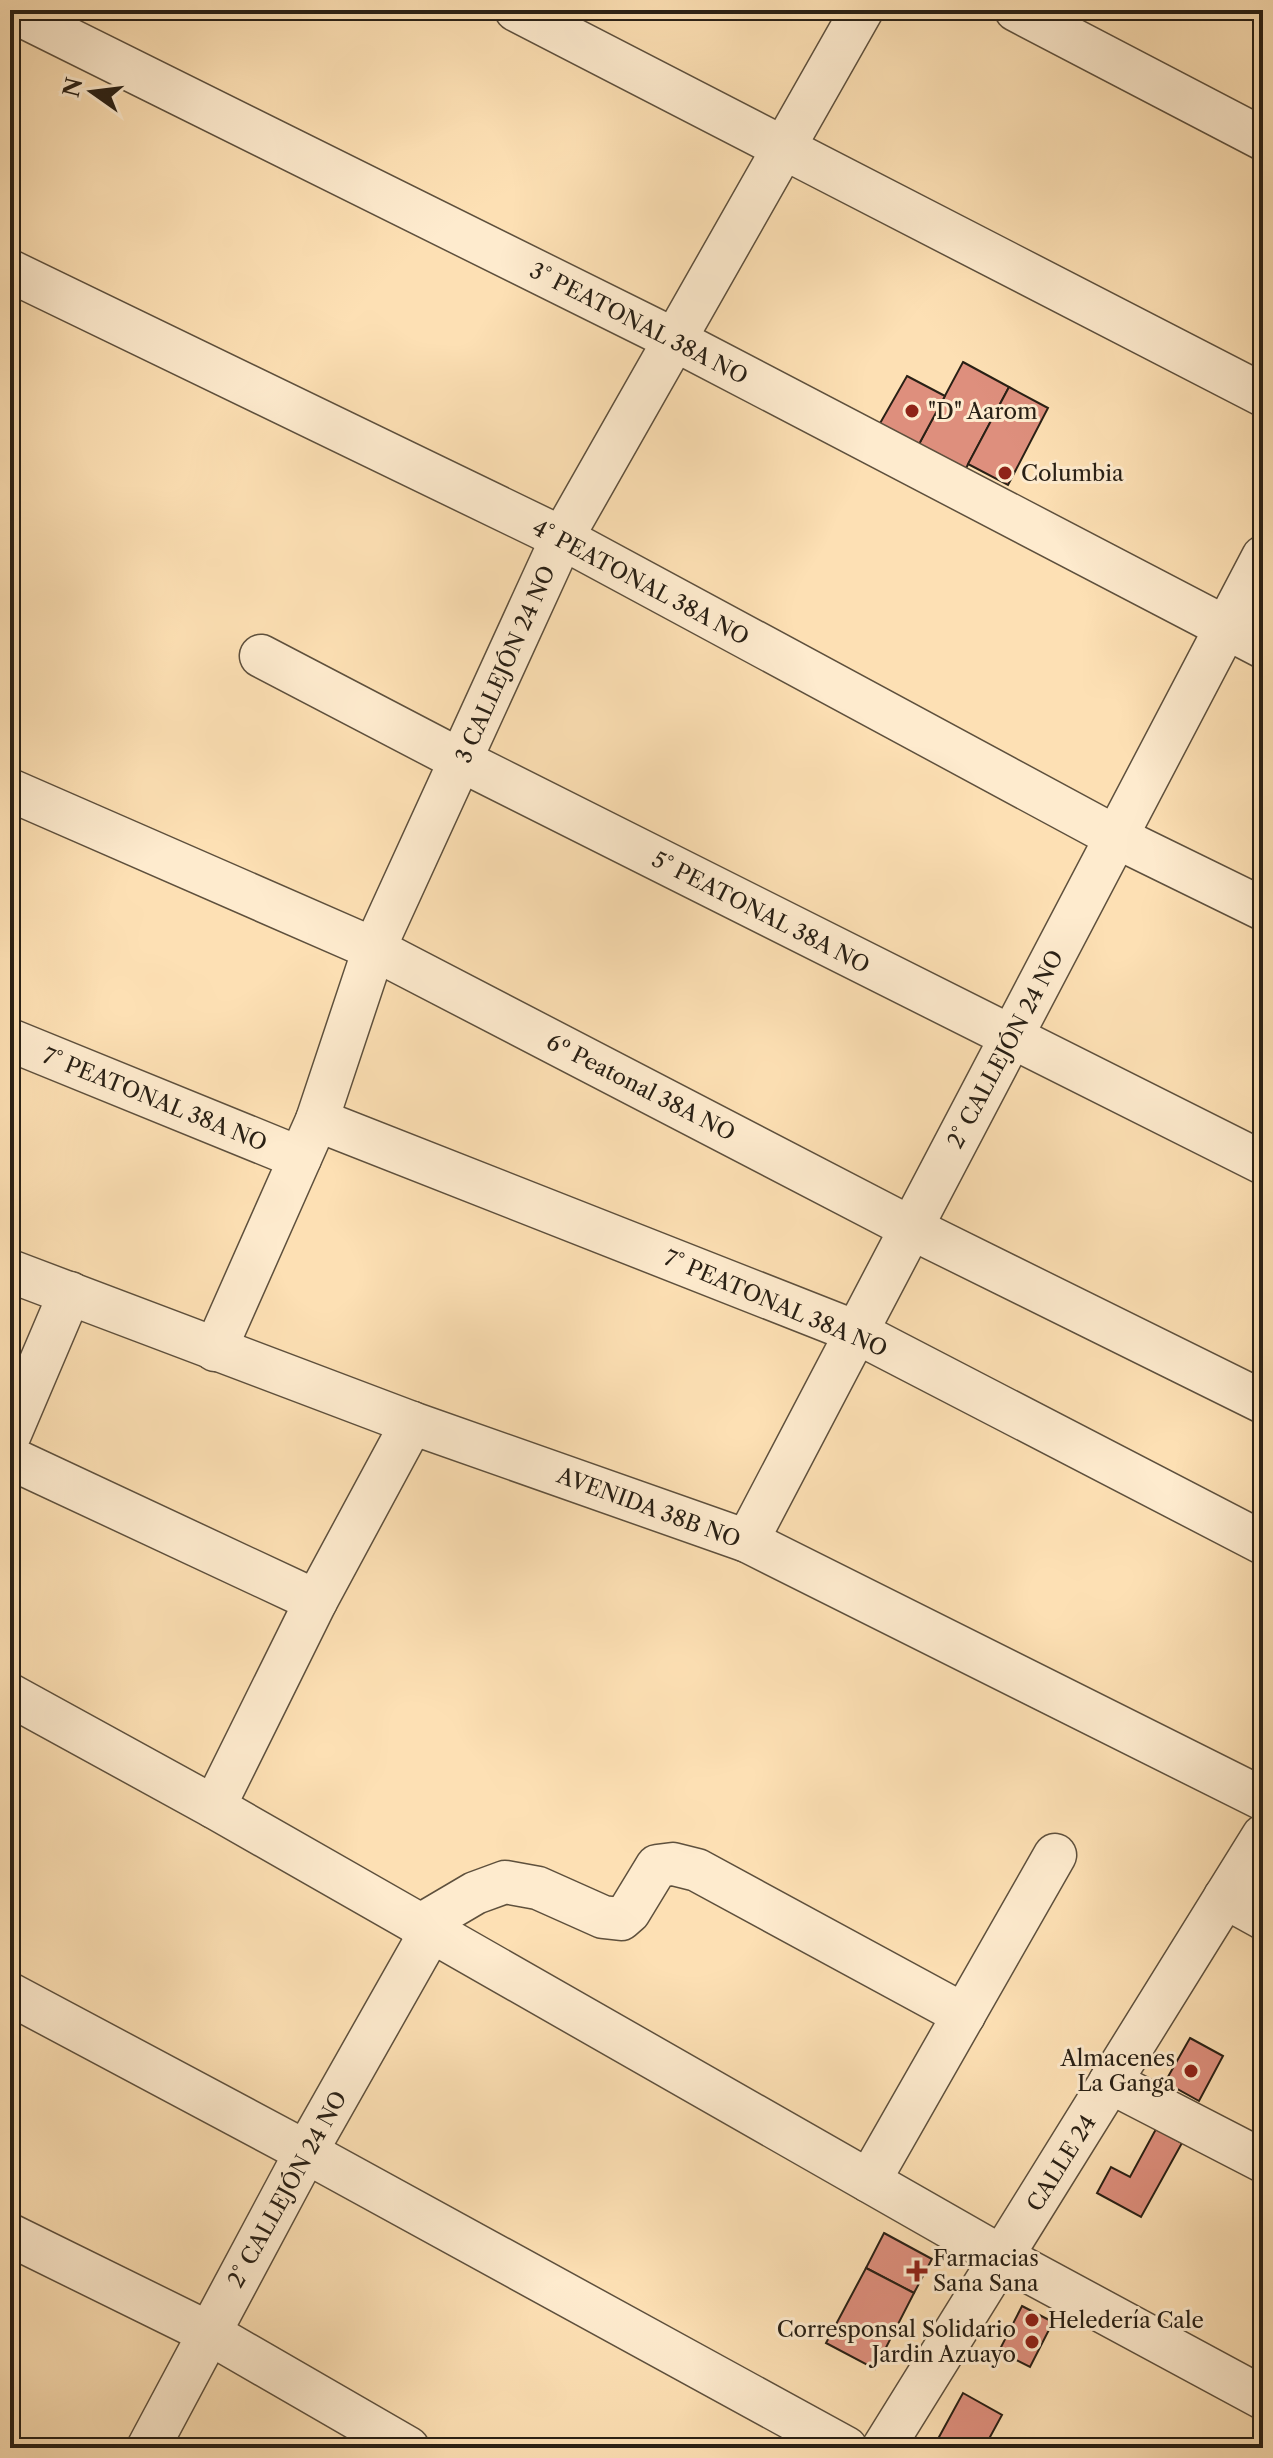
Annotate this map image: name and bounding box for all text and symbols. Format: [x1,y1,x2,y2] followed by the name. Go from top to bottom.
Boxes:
[52,52,132,132] north arrow
[58,75,88,100] text: N
[525,257,752,390] street label: 3° PEATONAL 38A NO
[928,398,1038,425] place label: "D" Aarom
[903,402,921,420] marker: "D" Aarom
[1021,460,1124,487] place label: Columbia
[996,464,1014,482] marker: Columbia
[528,514,754,651] street label: 4° PEATONAL 38A NO
[449,561,561,767] street label: 3 CALLEJÓN 24 NO
[647,846,874,979] street label: 5° PEATONAL 38A NO
[941,945,1069,1153] street label: 2° CALLEJÓN 24 NO
[542,1028,740,1147] street label: 6º Peatonal 38A NO
[39,1042,271,1157] street label: 7° PEATONAL 38A NO
[660,1244,891,1363] street label: 7° PEATONAL 38A NO
[553,1461,744,1553] street label: AVENIDA 38B NO
[1060,2045,1175,2097] place label: Almacenes La Ganga
[1182,2062,1200,2080] marker: Almacenes La Ganga
[221,2086,353,2292] street label: 2° CALLEJÓN 24 NO
[1021,2110,1102,2216] street label: CALLE 24
[933,2245,1039,2297] place label: Farmacias Sana Sana
[908,2262,926,2280] marker: Farmacias Sana Sana
[1048,2307,1204,2334] place label: Heledería Cale
[1023,2311,1041,2329] marker: Heledería Cale
[777,2316,1016,2368] place label: Corresponsal Solidario Jardin Azuayo
[1023,2333,1041,2351] marker: Corresponsal Solidario Jardin Azuayo

